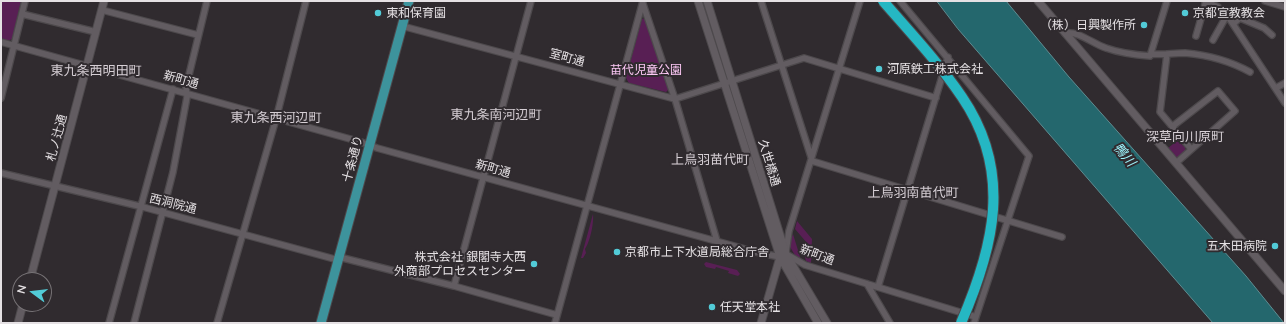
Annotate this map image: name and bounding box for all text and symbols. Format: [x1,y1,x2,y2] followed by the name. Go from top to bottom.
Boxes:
[386,6,446,20] place label: 東和保育園
[1193,6,1265,20] place label: 京都宣教教会
[373,8,383,18] marker: 東和保育園
[1180,8,1190,18] marker: 京都宣教教会
[1040,18,1136,32] place label: （株）日興製作所
[1139,20,1149,30] marker: （株）日興製作所
[548,46,586,70] street label: 室町通
[887,62,983,76] place label: 河原鉄工株式会社
[51,63,141,79] district label: 東九条西明田町
[610,63,682,77] park label: 苗代児童公園
[874,64,884,74] marker: 河原鉄工株式会社
[162,68,200,92] street label: 新町通
[451,107,541,123] district label: 東九条南河辺町
[231,110,321,126] district label: 東九条西河辺町
[44,113,70,163] street label: 札ノ辻通
[1146,129,1224,145] district label: 深草向川原町
[340,134,366,184] street label: 十条通り
[755,138,783,188] street label: 久世橋通
[1110,140,1138,170] water label: 鴨川
[671,152,749,168] district label: 上鳥羽苗代町
[474,157,512,181] street label: 新町通
[868,185,958,201] district label: 上鳥羽南苗代町
[148,191,198,217] street label: 西洞院通
[1207,239,1267,253] place label: 五木田病院
[1270,241,1280,251] marker: 五木田病院
[798,242,836,268] street label: 新町通
[625,245,769,259] place label: 京都市上下水道局総合庁舎
[612,247,622,257] marker: 京都市上下水道局総合庁舎
[394,250,526,278] place label: 株式会社 銀閣寺大西 外商部プロセスセンター
[529,259,539,269] marker: 株式会社 銀閣寺大西 外商部プロセスセンター
[12,272,52,312] north arrow
[14,283,29,295] text: N
[720,300,780,314] place label: 任天堂本社
[707,302,717,312] marker: 任天堂本社

